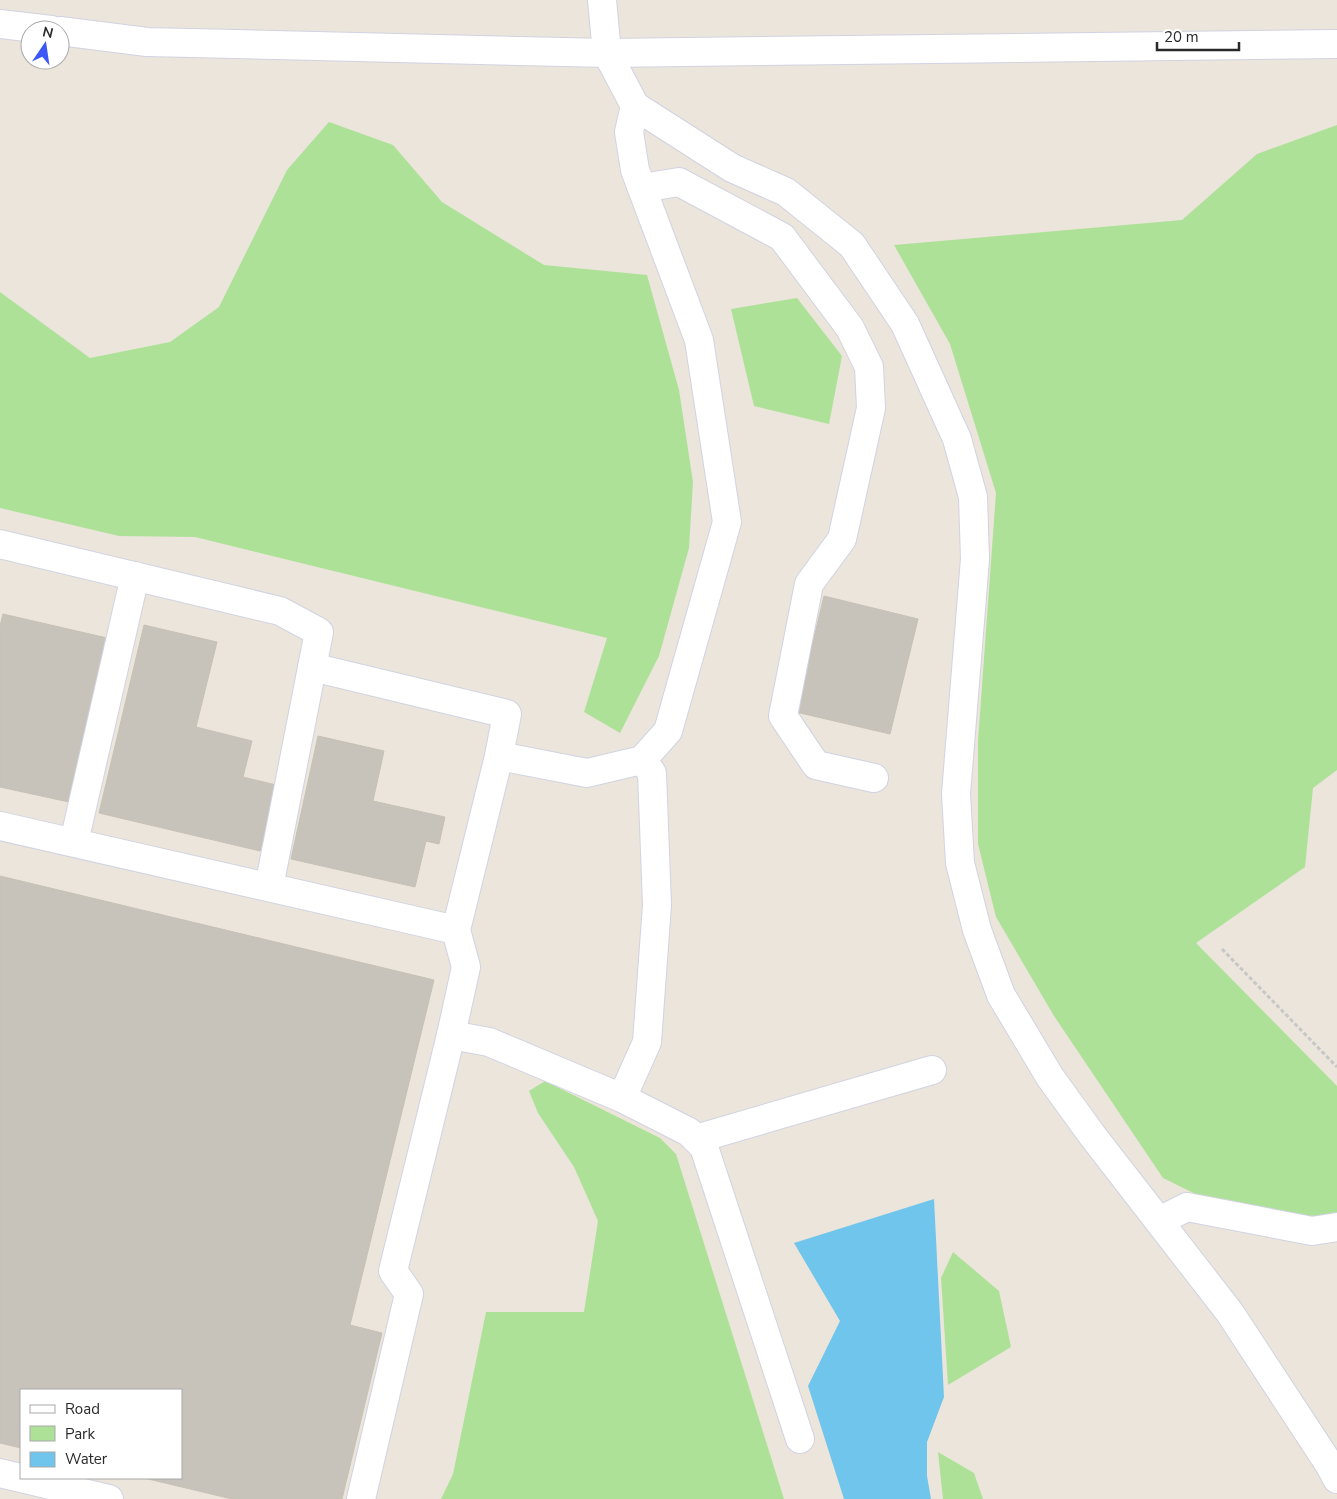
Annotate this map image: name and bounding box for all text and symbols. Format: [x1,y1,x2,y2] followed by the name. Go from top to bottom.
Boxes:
[20,20,70,70] north arrow
[1157,20,1240,52] scale bar
[41,22,55,43] text: N
[1164,27,1199,47] text: 20 m
[20,1389,182,1479] legend
[65,1399,100,1419] text: Road
[65,1424,95,1444] text: Park
[65,1449,108,1469] text: Water

